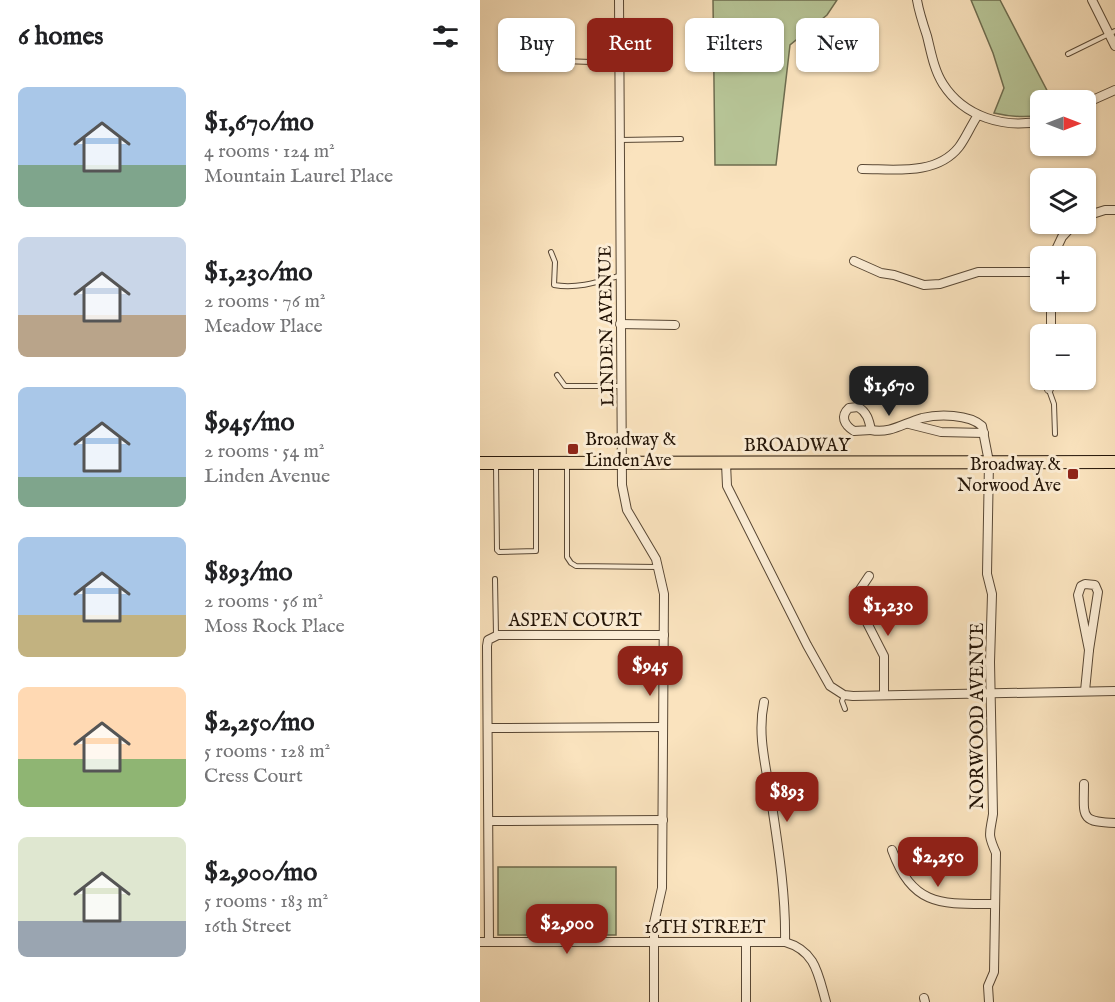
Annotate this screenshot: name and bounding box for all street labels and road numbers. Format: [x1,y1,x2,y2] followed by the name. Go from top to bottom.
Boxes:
[595,245,620,407] street label: LINDEN AVENUE
[744,435,851,458] street label: BROADWAY
[507,610,642,633] street label: ASPEN COURT
[967,623,990,809] street label: NORWOOD AVENUE
[645,917,765,940] street label: 16TH STREET

